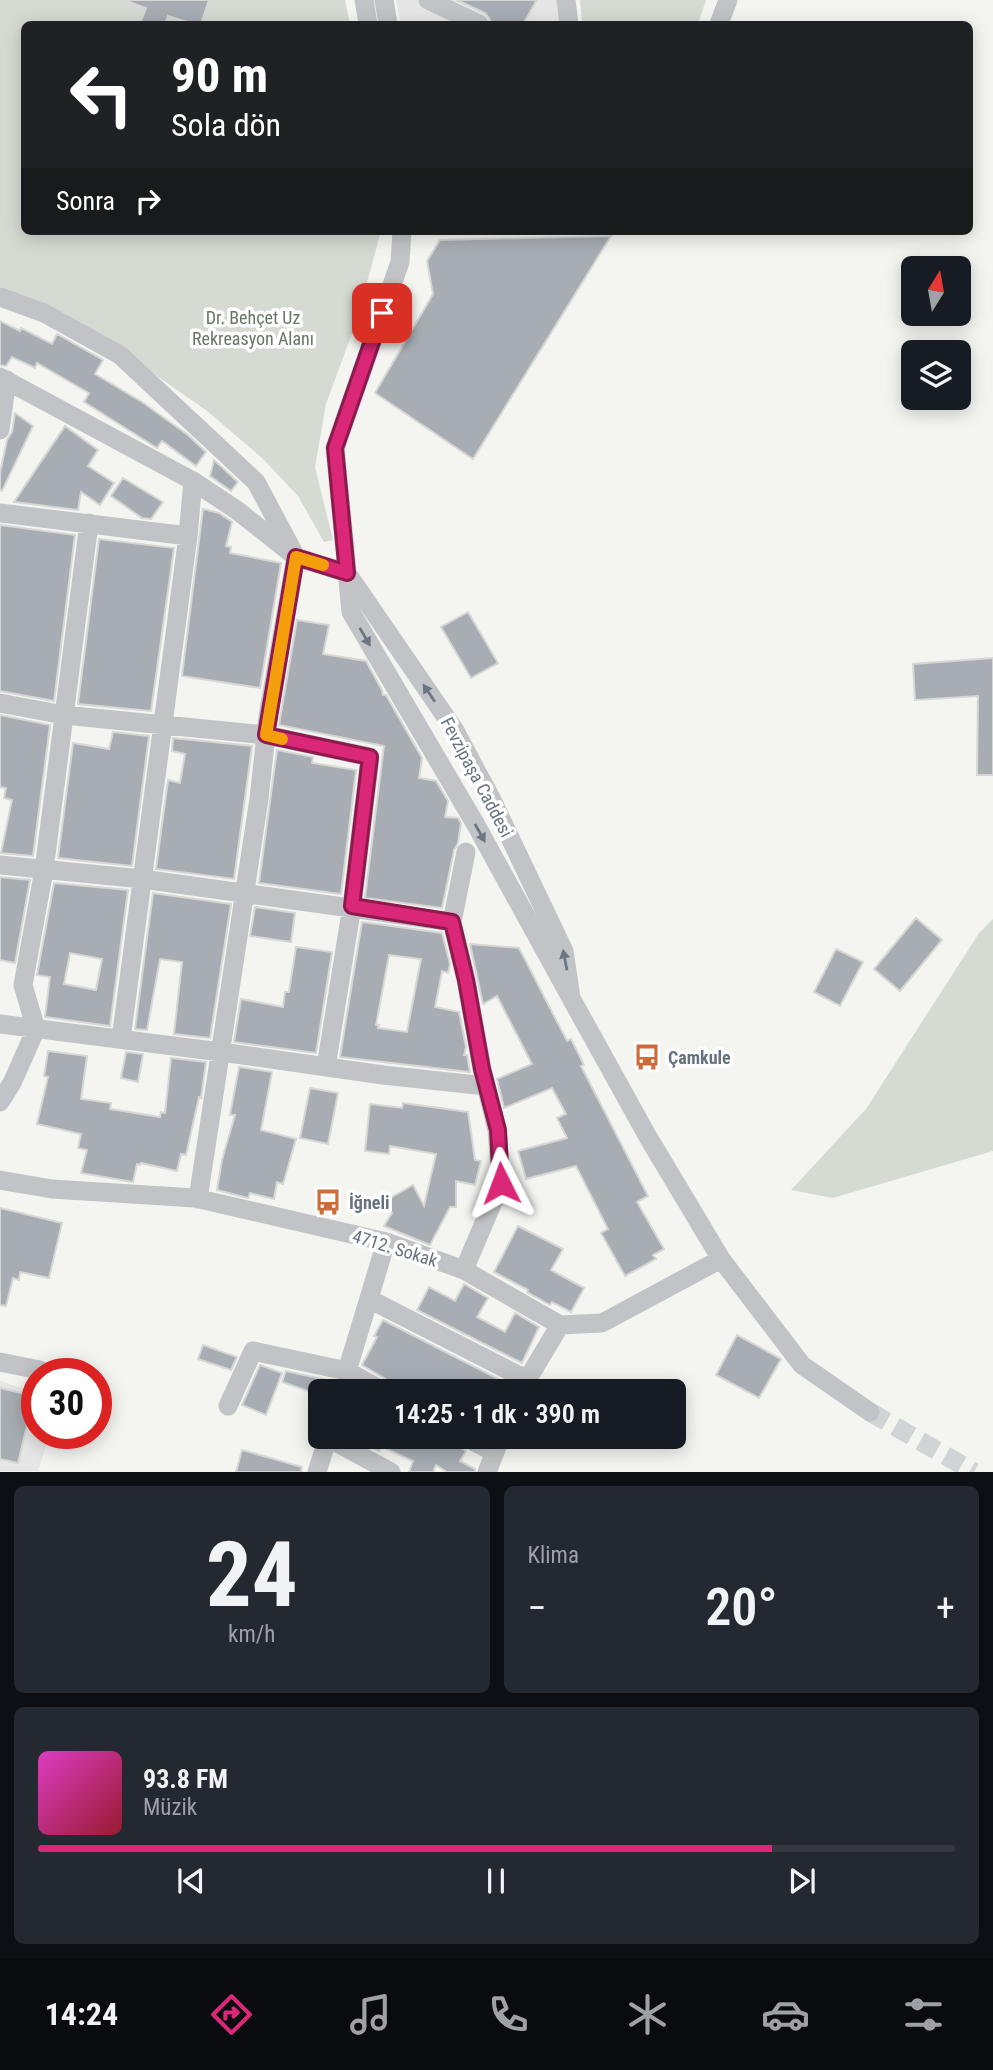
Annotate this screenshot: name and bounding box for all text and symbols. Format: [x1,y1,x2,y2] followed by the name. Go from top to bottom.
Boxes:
[171,47,268,104] text: 90 m
[56,49,147,140] icon: left
[171,106,281,144] text: Sola dön
[129,182,167,220] icon: right
[56,186,115,216] text: Sonra
[901,256,971,326] north arrow
[901,256,971,410] map controls
[352,283,412,343] pin
[363,294,401,332] icon: arrive
[192,307,314,349] park label: Dr. Behçet Uz Rekreasyon Alanı
[901,340,971,410] button: layers
[359,627,371,646] one-way arrow
[422,684,436,702] one-way arrow
[437,714,517,840] street label: Fevzipaşa Caddesi
[474,823,486,843] one-way arrow
[559,949,570,971] one-way arrow
[632,1042,662,1072] bus stop icon: Çamkule
[668,1047,731,1068] place label: Çamkule
[464,1146,538,1220] position arrow
[313,1187,343,1217] bus stop icon: İğneli
[349,1192,389,1213] place label: İğneli
[350,1225,440,1271] street label: 4712. Sokak
[21,1358,112,1449] speed limit sign: 30
[394,1399,600,1429] text: 14:25 · 1 dk · 390 m
[206,1522,298,1628] text: 24
[528,1542,579,1569] text: Klima
[705,1577,777,1638] text: 20°
[528,1586,547,1630] text: −
[936,1586,955,1630] text: +
[228,1621,275,1648] text: km/h
[143,1764,228,1794] text: 93.8 FM
[143,1794,197,1821] text: Müzik
[172,1862,210,1900] icon: previous
[477,1862,515,1900] icon: pause
[783,1862,821,1900] icon: next
[207,1990,256,2039] icon: directions
[346,1990,395,2039] icon: music
[484,1990,533,2039] icon: phone
[623,1990,672,2039] icon: climate
[761,1990,810,2039] icon: car
[899,1990,948,2039] icon: filters
[45,1995,118,2033] text: 14:24

